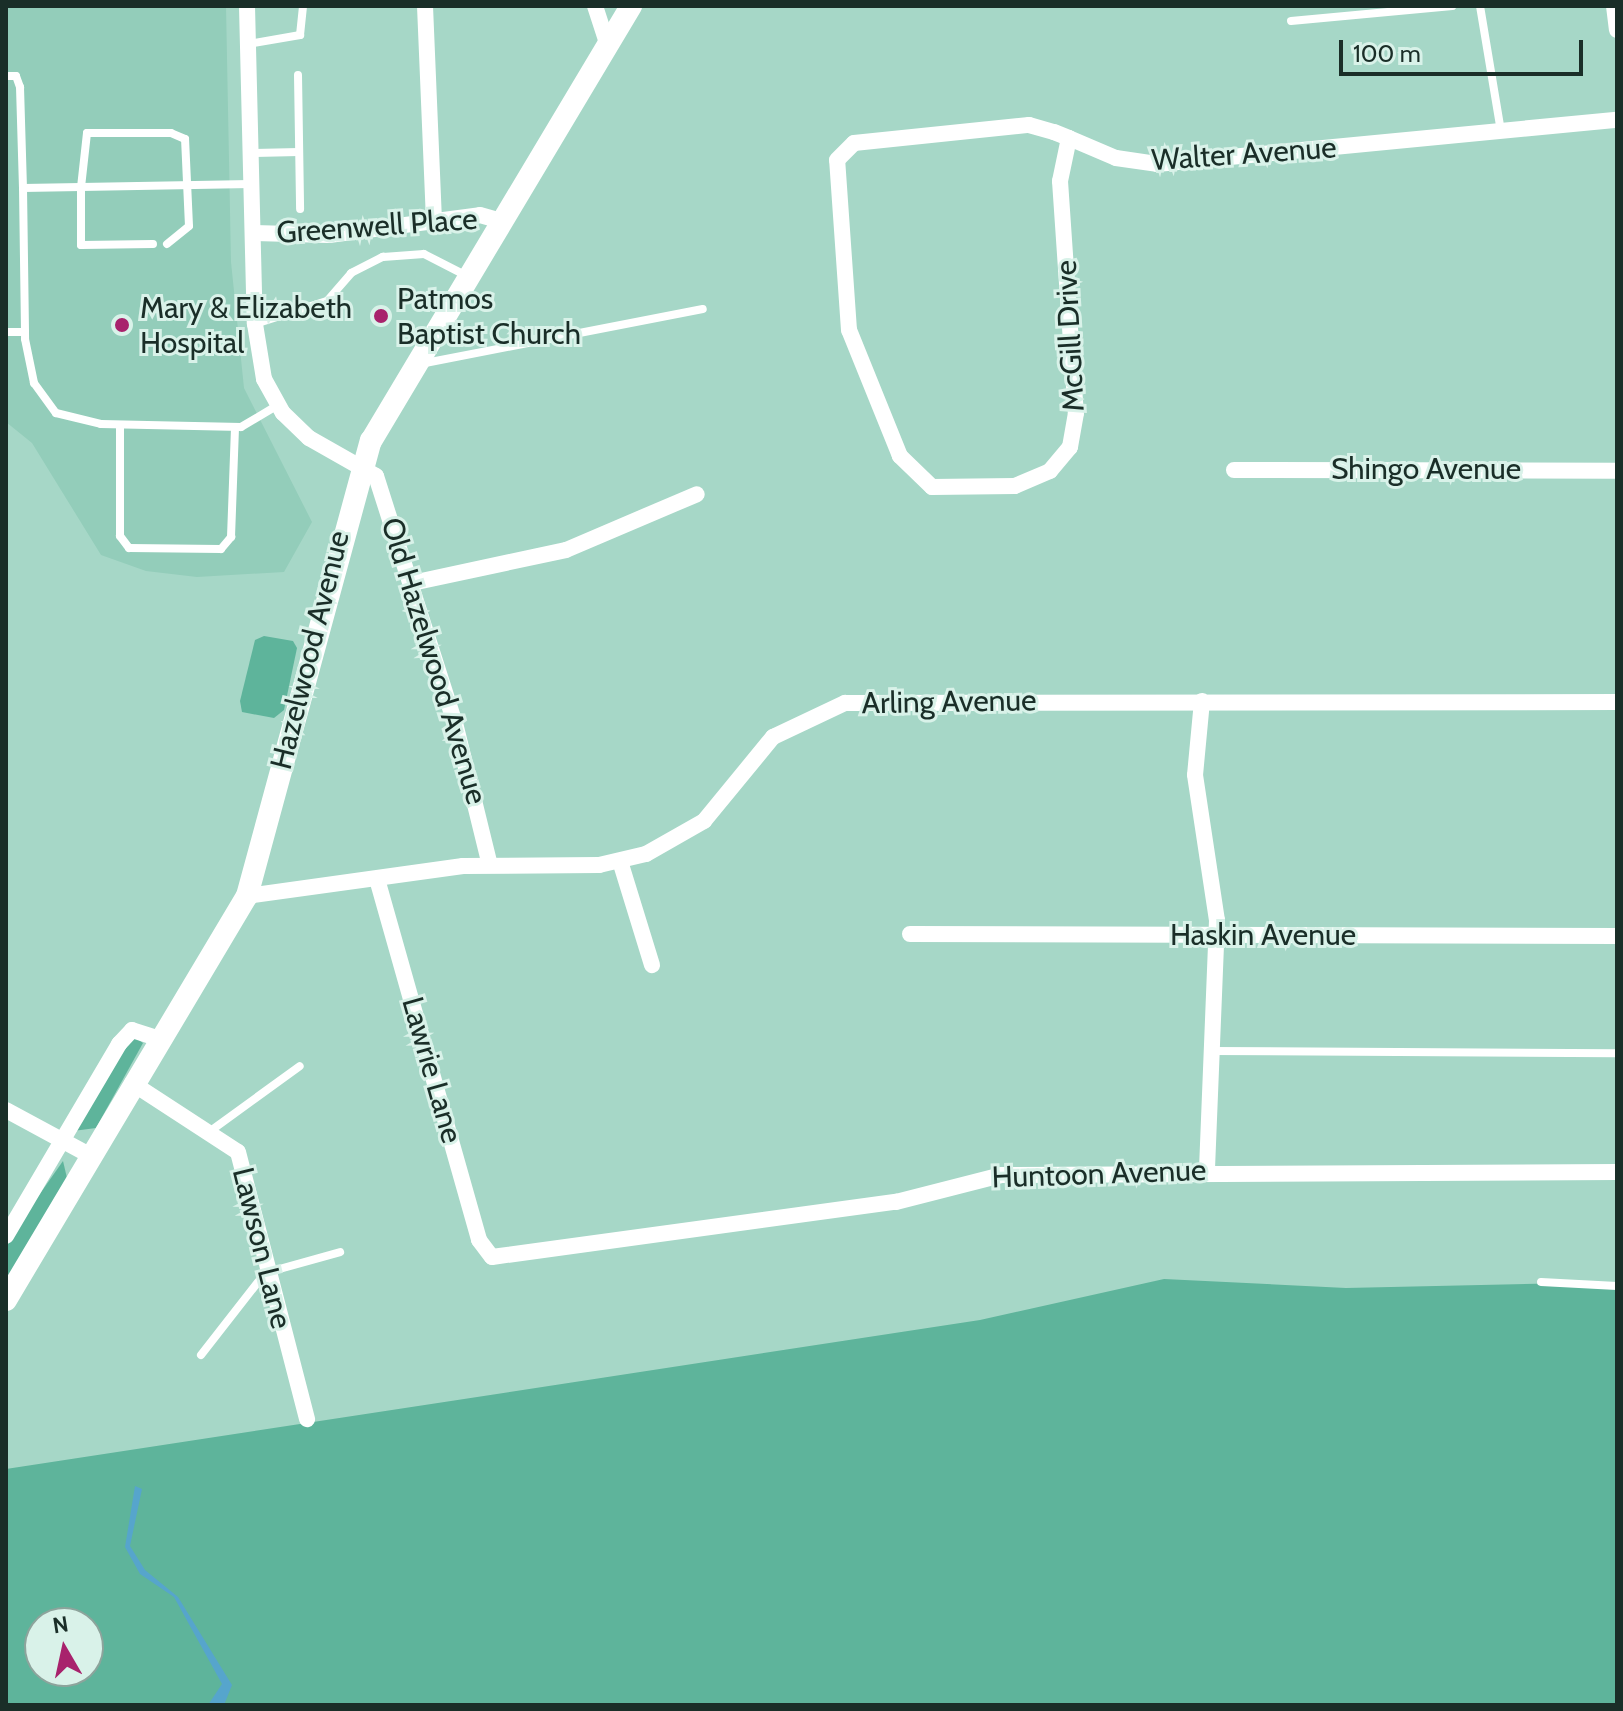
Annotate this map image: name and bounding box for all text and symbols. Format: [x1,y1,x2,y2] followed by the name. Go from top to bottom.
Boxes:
[1343,24,1587,74] scale bar
[1353,39,1421,68] text: 100 m
[1150,130,1338,178] street label: Walter Avenue
[275,201,479,251] street label: Greenwell Place
[1048,259,1092,413] street label: McGill Drive
[397,281,581,352] place label: Patmos Baptist Church
[140,290,352,360] place label: Mary & Elizabeth Hospital
[372,307,390,325] marker: Patmos Baptist Church
[111,314,133,336] marker: Mary & Elizabeth Hospital
[1331,451,1521,487] street label: Shingo Avenue
[373,513,495,809] street label: Old Hazelwood Avenue
[263,527,357,773] street label: Hazelwood Avenue
[861,682,1037,722] street label: Arling Avenue
[1170,917,1356,953] street label: Haskin Avenue
[394,993,470,1147] street label: Lawrie Lane
[991,1152,1207,1196] street label: Huntoon Avenue
[225,1164,299,1332] street label: Lawson Lane
[24,1607,104,1687] north arrow
[51,1610,70,1639] text: N

